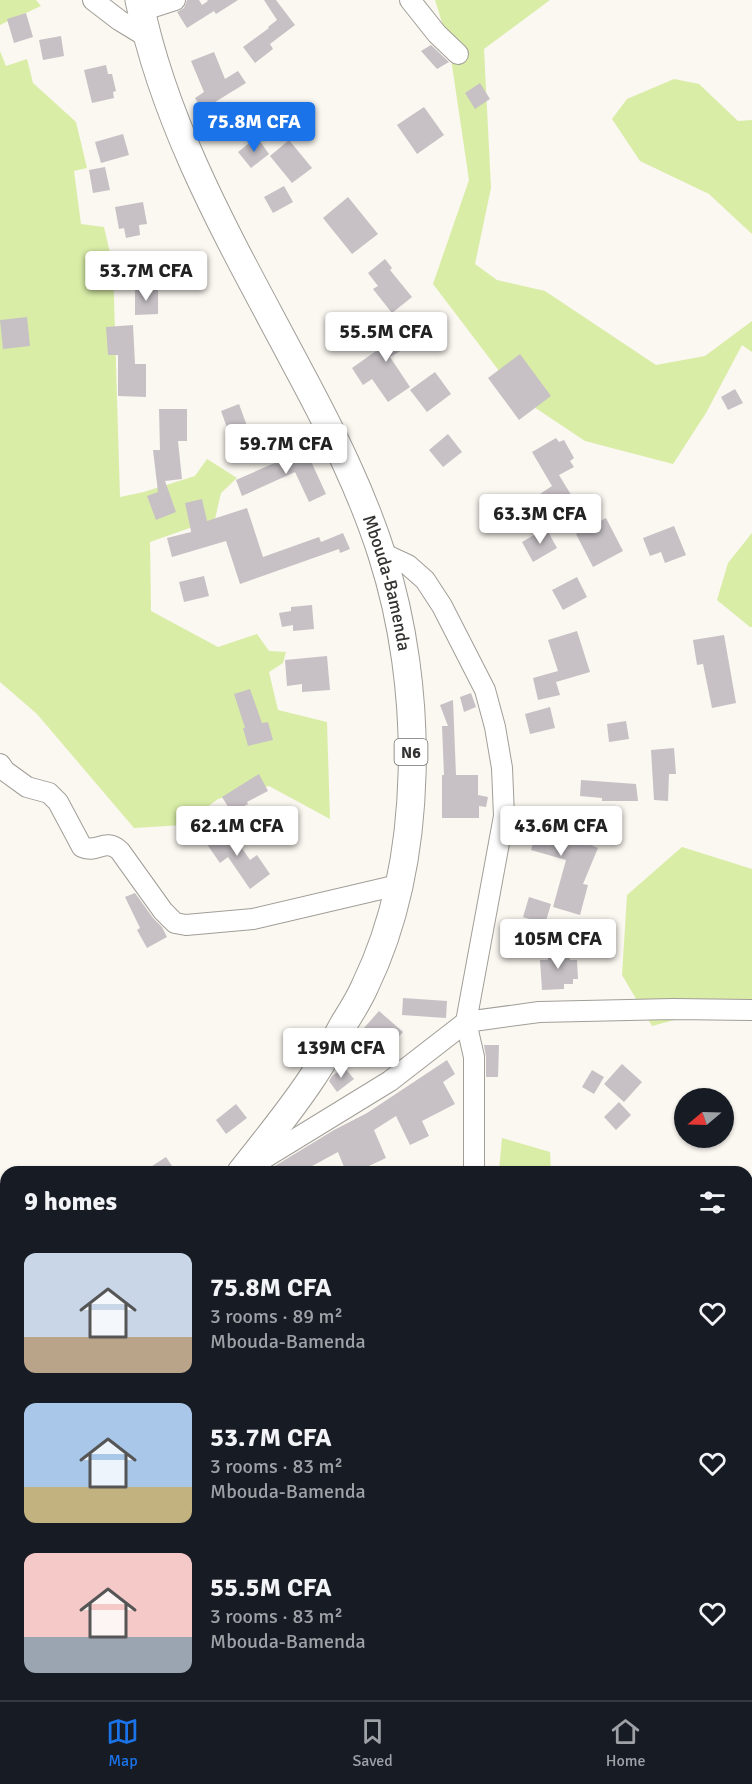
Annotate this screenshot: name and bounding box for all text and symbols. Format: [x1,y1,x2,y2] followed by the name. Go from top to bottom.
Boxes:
[185,102,323,153] pin: 75.8M CFA
[207,109,301,134] text: 75.8M CFA
[77,251,215,302] pin: 53.7M CFA
[99,258,193,283] text: 53.7M CFA
[317,312,455,363] pin: 55.5M CFA
[339,319,433,344] text: 55.5M CFA
[217,424,355,475] pin: 59.7M CFA
[239,431,333,456] text: 59.7M CFA
[471,494,609,545] pin: 63.3M CFA
[493,501,587,526] text: 63.3M CFA
[358,512,415,652] street label: Mbouda-Bamenda
[394,739,428,765] road number: N6
[168,806,306,857] pin: 62.1M CFA
[492,806,630,857] pin: 43.6M CFA
[190,813,284,838] text: 62.1M CFA
[514,813,608,838] text: 43.6M CFA
[496,919,620,970] pin: 105M CFA
[514,926,602,951] text: 105M CFA
[279,1028,403,1079] pin: 139M CFA
[297,1035,385,1060] text: 139M CFA
[674,1088,734,1148] north arrow
[674,1088,734,1148] map controls
[24,1186,117,1218] text: 9 homes
[696,1186,729,1219] icon: filters
[210,1272,332,1304] text: 75.8M CFA
[72,1277,144,1349] icon: home
[696,1297,729,1330] icon: heart
[210,1304,343,1329] text: 3 rooms · 89 m²
[210,1329,366,1354] text: Mbouda-Bamenda
[210,1422,332,1454] text: 53.7M CFA
[72,1427,144,1499] icon: home
[696,1447,729,1480] icon: heart
[210,1454,343,1479] text: 3 rooms · 83 m²
[210,1479,366,1504] text: Mbouda-Bamenda
[210,1572,332,1604] text: 55.5M CFA
[72,1577,144,1649] icon: home
[696,1597,729,1630] icon: heart
[210,1604,343,1629] text: 3 rooms · 83 m²
[210,1629,366,1654] text: Mbouda-Bamenda
[106,1715,139,1771] tab: Map
[352,1715,393,1771] tab: Saved
[606,1715,646,1771] tab: Home

